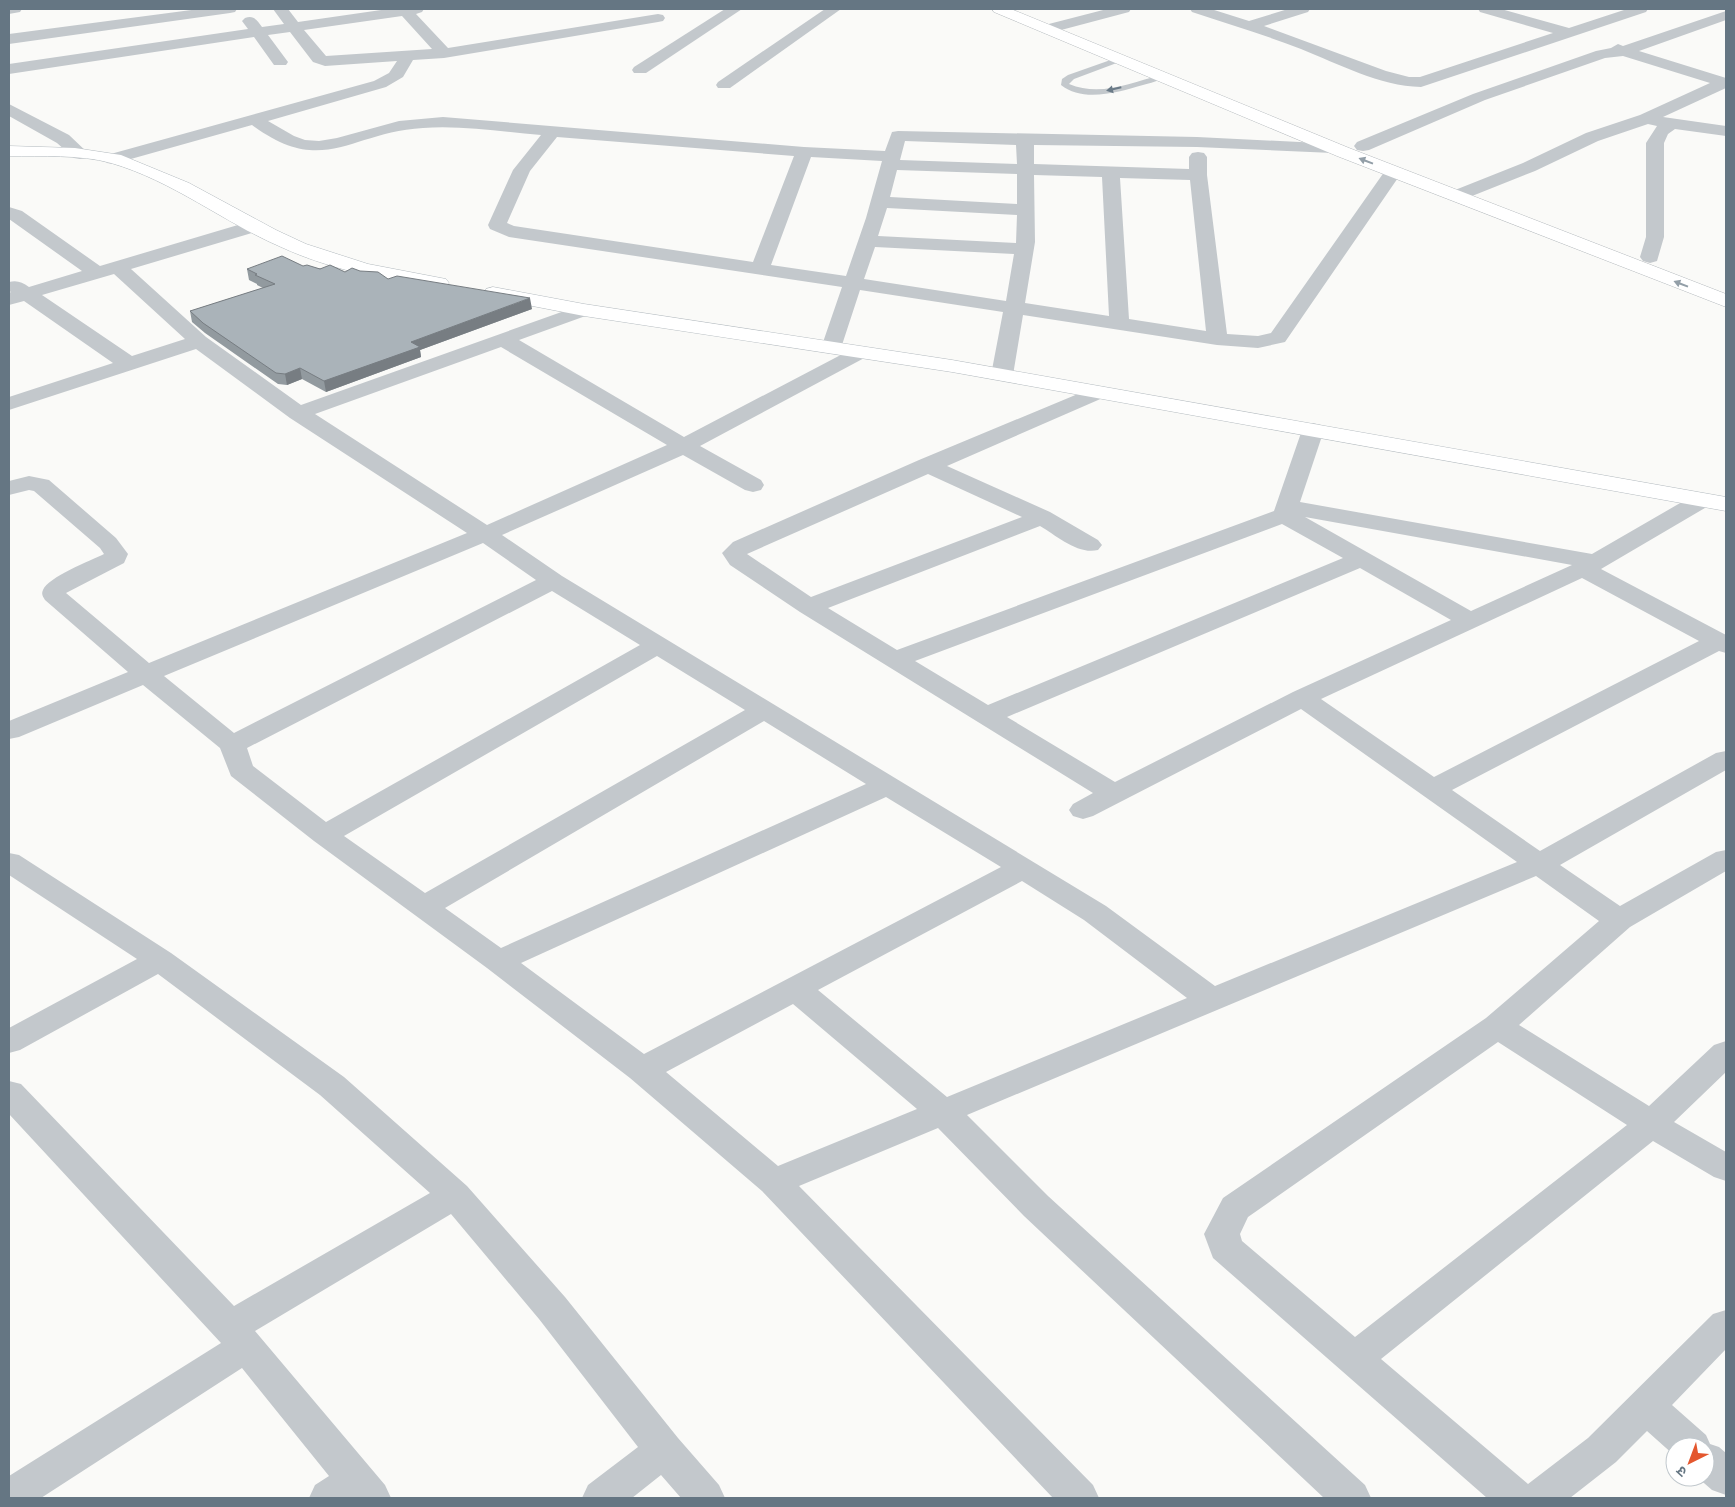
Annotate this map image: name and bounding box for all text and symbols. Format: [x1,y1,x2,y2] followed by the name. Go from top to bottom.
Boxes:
[1106,85,1121,93] one-way arrow
[1359,157,1374,164] one-way arrow
[1673,280,1688,288] one-way arrow
[1665,1437,1715,1487] north arrow
[1672,1460,1692,1481] text: उ

